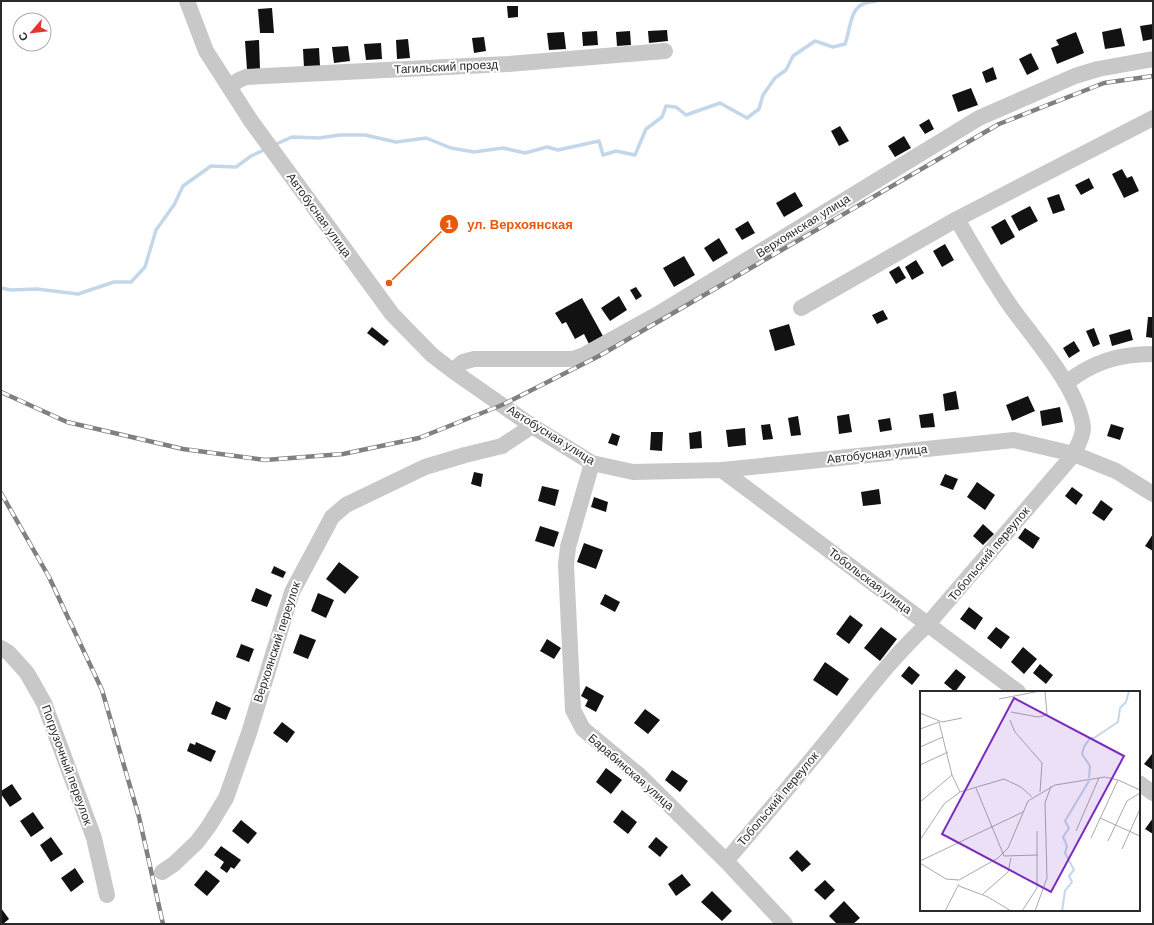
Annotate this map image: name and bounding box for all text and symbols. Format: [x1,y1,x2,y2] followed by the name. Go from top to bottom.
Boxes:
[12,12,52,52] north arrow
[16,30,30,43] text: С
[394,57,498,77] street label: Тагильский проезд
[284,170,354,260] street label: Автобусная улица
[754,191,853,261] street label: Верхоянская улица
[439,212,580,237] callout: ул. Верхоянская
[467,217,573,232] text: ул. Верхоянская
[446,218,453,232] text: 1
[505,402,598,468] street label: Автобусная улица
[826,442,928,466] street label: Автобусная улица
[945,503,1033,604] street label: Тобольский переулок
[826,545,915,617] street label: Тобольская улица
[251,579,303,704] street label: Верхоянский переулок
[920,691,1140,911] inset map
[39,703,96,828] street label: Погрузочный переулок
[585,731,677,813] street label: Барабинская улица
[734,748,822,849] street label: Тобольский переулок

